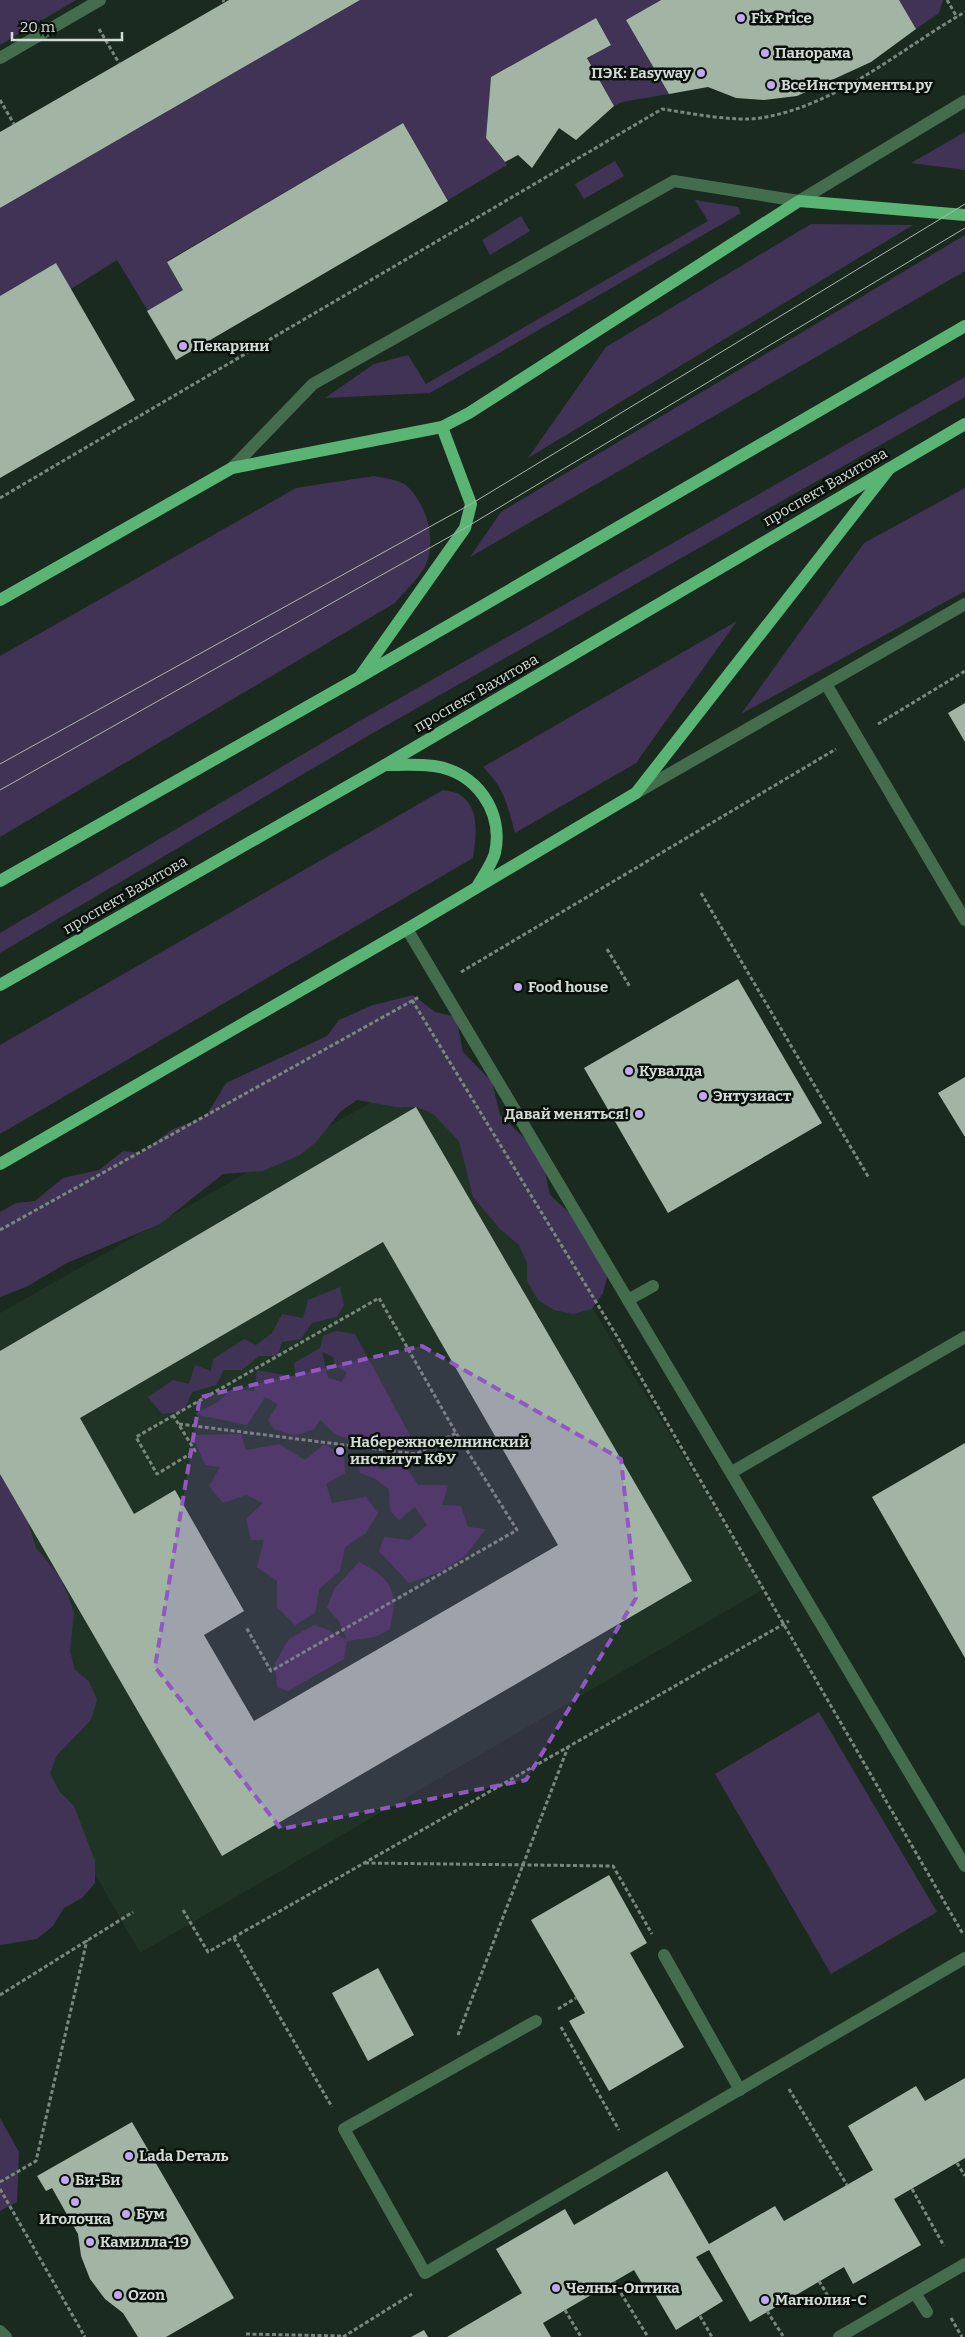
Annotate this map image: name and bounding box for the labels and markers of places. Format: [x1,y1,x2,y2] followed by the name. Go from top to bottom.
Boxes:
[751,9,812,27] place label: Fix Price
[735,12,747,24] marker: Fix Price
[775,44,851,62] place label: Панорама
[759,47,771,59] marker: Панорама
[591,64,692,82] place label: ПЭК: Easyway
[695,67,707,79] marker: ПЭК: Easyway
[781,76,933,94] place label: ВсеИнструменты.ру
[765,79,777,91] marker: ВсеИнструменты.ру
[193,337,269,355] place label: Пекарини
[177,340,189,352] marker: Пекарини
[528,978,608,996] place label: Food house
[512,981,524,993] marker: Food house
[639,1062,703,1080] place label: Кувалда
[623,1065,635,1077] marker: Кувалда
[713,1087,792,1105] place label: Энтузиаст
[697,1090,709,1102] marker: Энтузиаст
[504,1105,629,1123] place label: Давай меняться!
[633,1108,645,1120] marker: Давай меняться!
[350,1433,529,1468] place label: Набережночелнинский институт КФУ
[334,1445,346,1457] marker: Набережночелнинский институт КФУ
[139,2147,229,2165] place label: Lada Dеталь
[123,2150,135,2162] marker: Lada Dеталь
[75,2171,120,2189] place label: Би-Би
[59,2174,71,2186] marker: Би-Би
[69,2196,81,2208] marker: Иголочка
[136,2205,165,2223] place label: Бум
[120,2208,132,2220] marker: Бум
[39,2210,112,2228] place label: Иголочка
[100,2233,189,2251] place label: Камилла-19
[84,2236,96,2248] marker: Камилла-19
[566,2279,680,2297] place label: Челны-Оптика
[550,2282,562,2294] marker: Челны-Оптика
[128,2286,165,2304] place label: Ozon
[112,2289,124,2301] marker: Ozon
[775,2291,867,2309] place label: Магнолия-С
[759,2294,771,2306] marker: Магнолия-С

